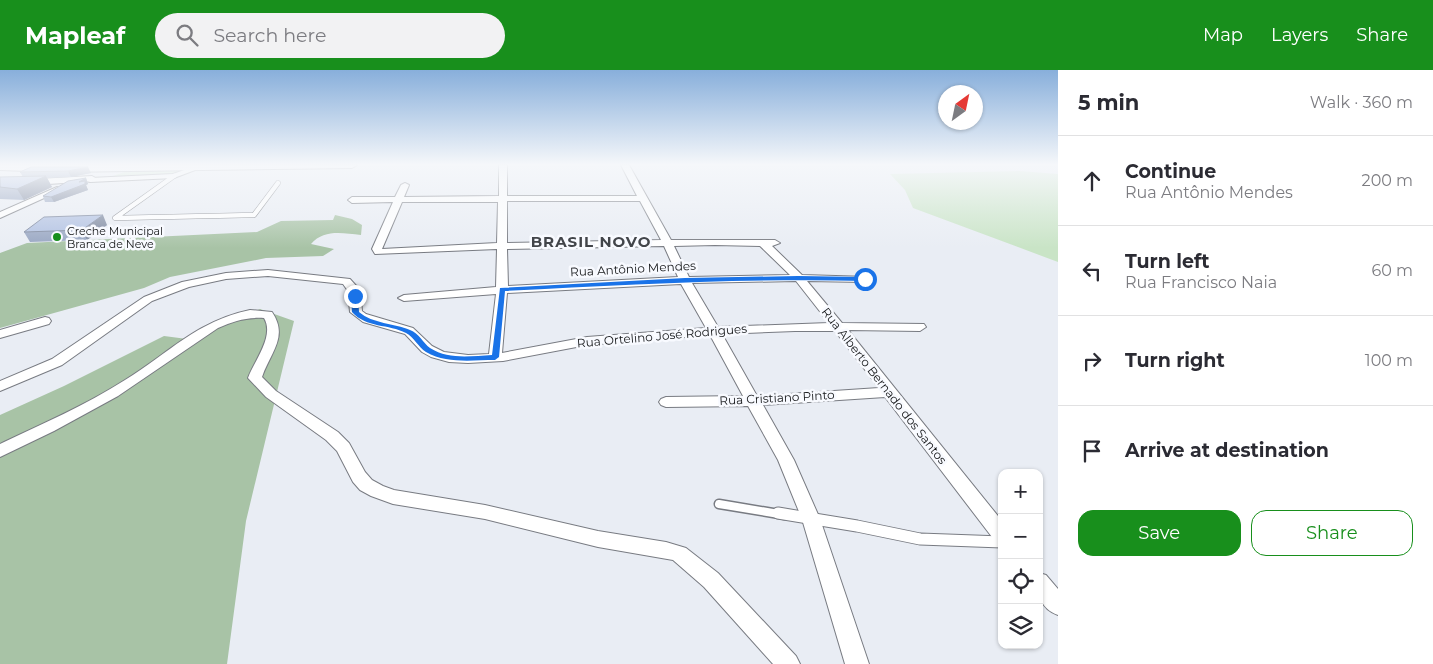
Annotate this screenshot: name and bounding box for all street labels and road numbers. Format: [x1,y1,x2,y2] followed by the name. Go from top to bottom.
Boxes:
[570,258,696,279] street label: Rua Antônio Mendes
[819,304,950,467] street label: Rua Alberto Bernado dos Santos
[576,321,748,350] street label: Rua Ortelino José Rodrigues
[719,387,835,408] street label: Rua Cristiano Pinto

